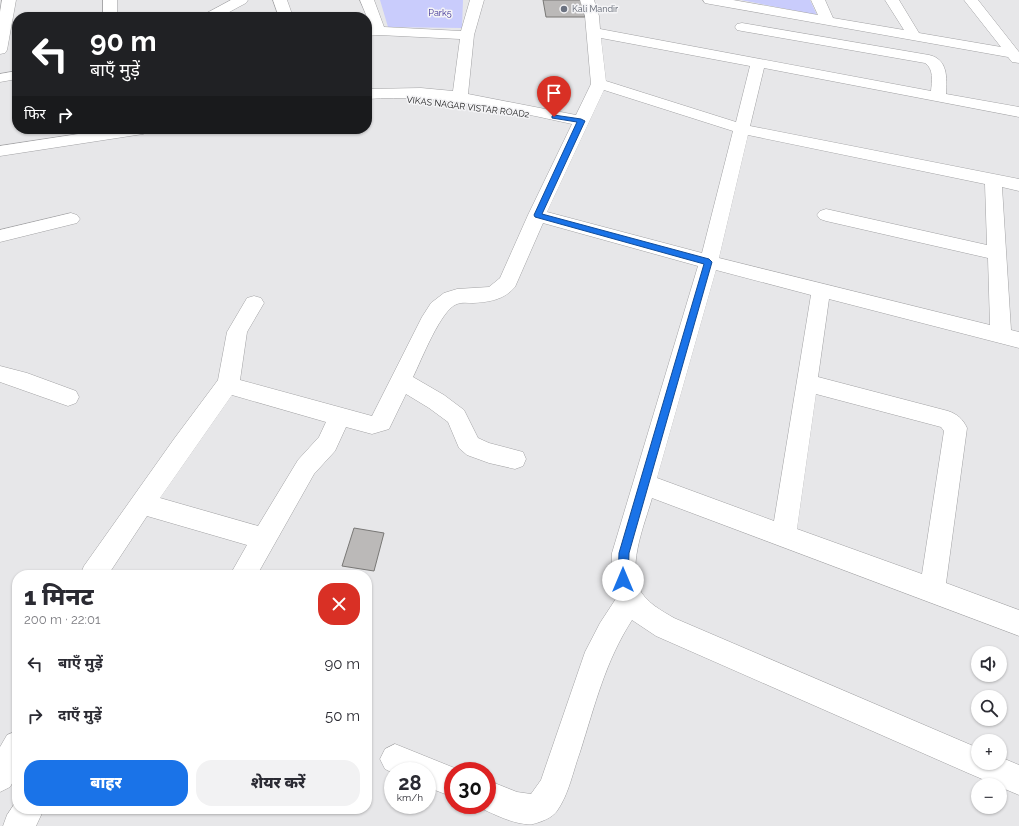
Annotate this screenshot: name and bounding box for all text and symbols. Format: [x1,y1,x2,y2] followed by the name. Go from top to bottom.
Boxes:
[559,4,569,14] marker: Kali Mandir
[572,4,619,14] place label: Kali Mandir
[428,8,452,18] park label: Park5
[90,25,156,58] text: 90 m
[24,28,76,80] icon: left
[90,59,140,80] text: बाएँ मुड़ें
[537,76,571,117] pin
[543,82,565,104] icon: arrive
[406,95,530,120] street label: VIKAS NAGAR VISTAR ROAD2
[54,104,76,126] icon: right
[24,105,46,123] text: फिर
[602,559,644,601] position arrow
[24,582,94,611] text: 1 मिनट
[318,583,360,625] button: close
[24,612,101,627] text: 200 m · 22:01
[971,646,1007,814] map controls
[971,646,1007,682] button: sound
[24,653,46,675] icon: left
[58,654,103,672] text: बाएँ मुड़ें
[324,655,360,673] text: 90 m
[971,690,1007,726] button: search
[24,705,46,727] icon: right
[58,706,102,724] text: दाएँ मुड़ें
[325,707,360,725] text: 50 m
[971,734,1007,770] button: +
[24,760,188,806] button: बाहर
[196,760,360,806] button: शेयर करें
[444,762,496,814] speed limit sign: 30
[398,771,422,795] text: 28
[971,778,1007,814] button: −
[397,792,423,803] text: km/h

